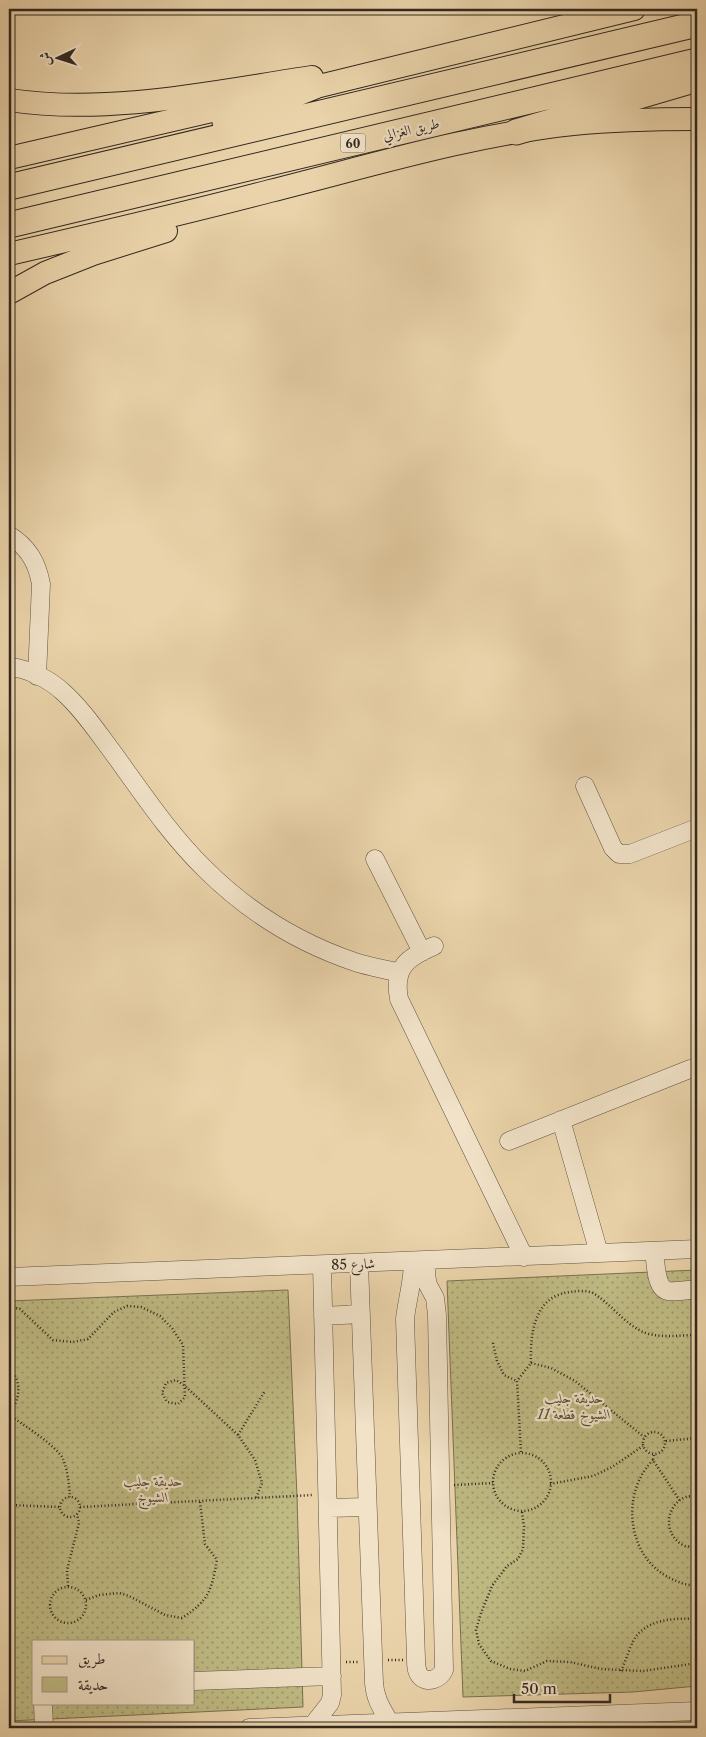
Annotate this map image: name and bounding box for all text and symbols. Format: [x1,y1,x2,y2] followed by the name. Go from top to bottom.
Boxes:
[32,32,82,82] north arrow
[36,51,54,66] text: ش
[381,114,442,147] street label: طريق الغزالي
[340,134,366,152] road number: 60
[331,1254,375,1277] street label: شارع 85
[536,1389,611,1427] park label: حديقة جليب الشيوخ قطعة 11
[123,1472,183,1510] park label: حديقة جليب الشيوخ
[32,1640,195,1704] legend
[78,1649,105,1669] text: طريق
[514,1672,610,1704] scale bar
[78,1675,108,1694] text: حديقة
[521,1679,557,1698] text: 50 m

